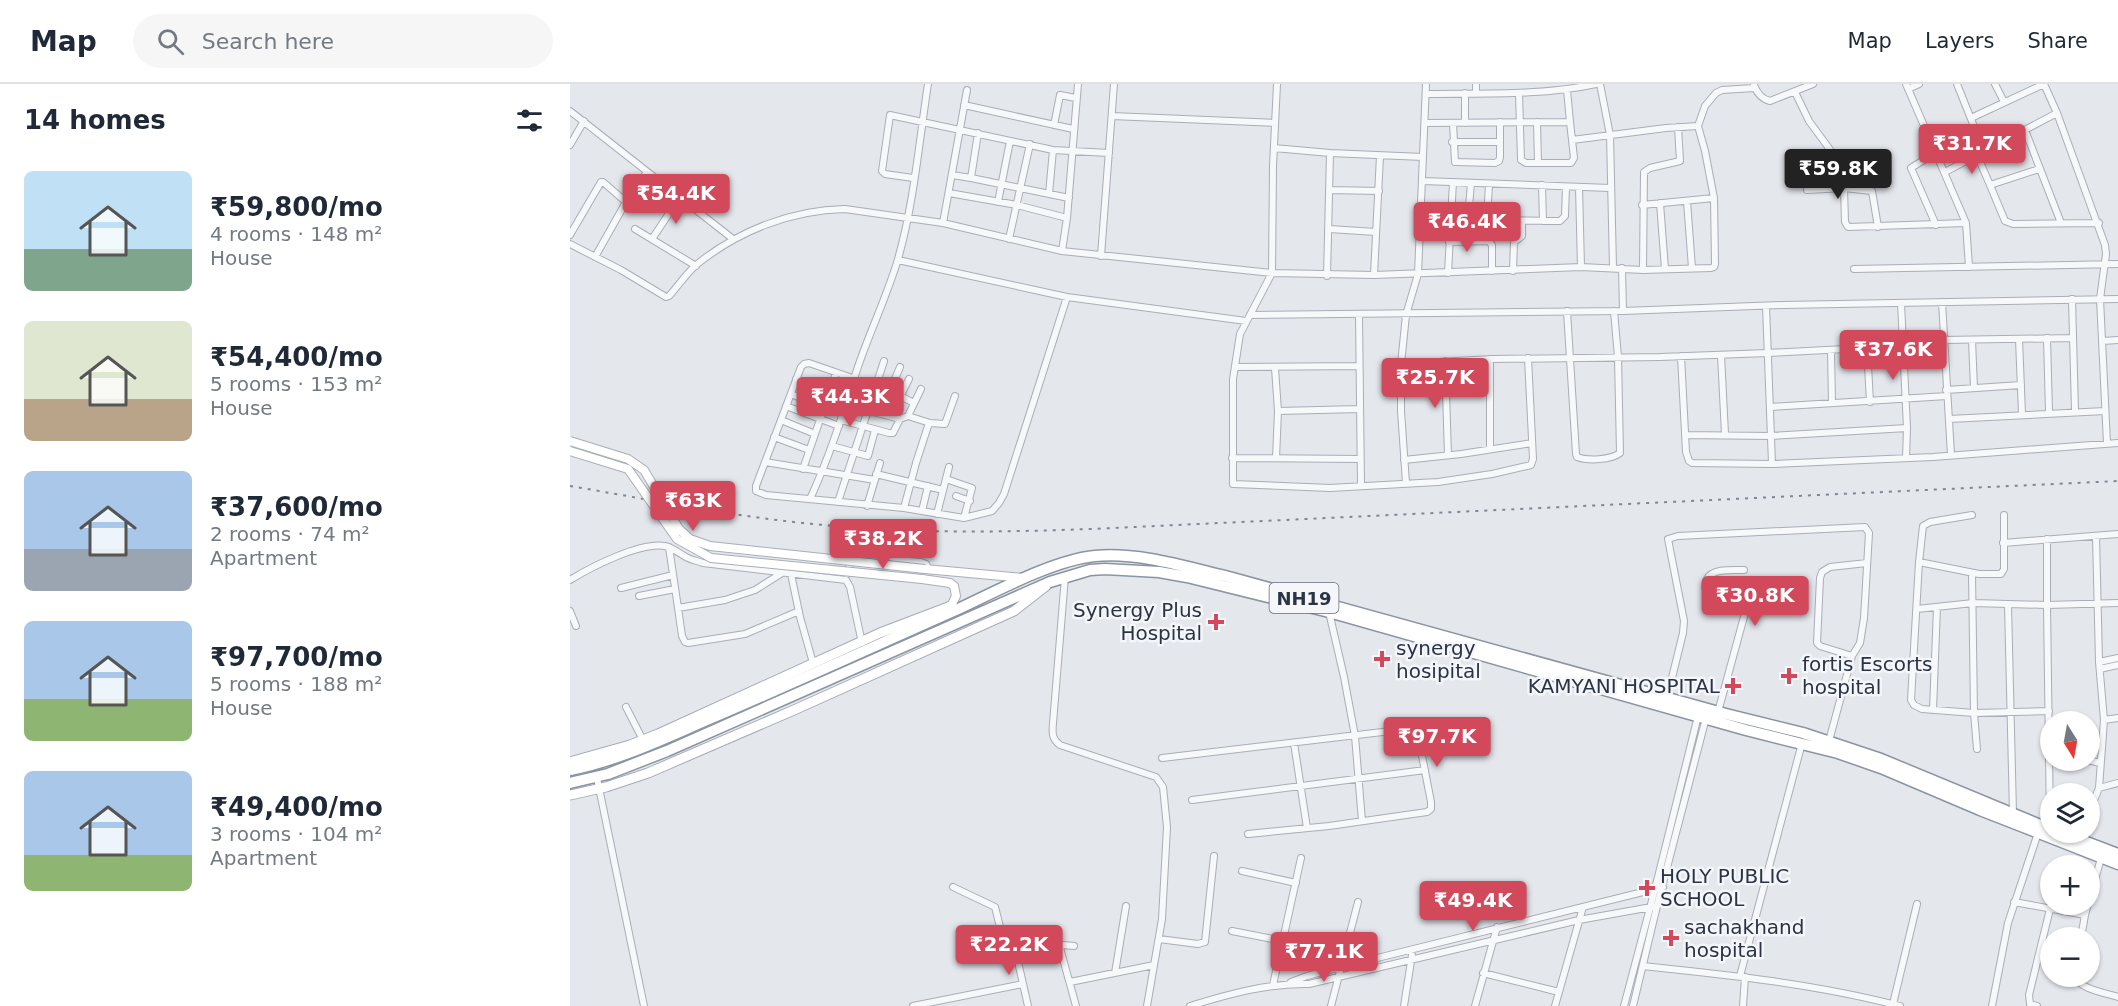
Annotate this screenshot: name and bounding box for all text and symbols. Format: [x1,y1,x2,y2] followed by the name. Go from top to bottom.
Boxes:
[133,14,553,68] search box
[30,25,97,58] text: Map
[154,25,187,58] icon: search
[202,29,334,54] text: Search here
[1848,29,1892,53] text: Map
[1925,29,1994,53] text: Layers
[2027,29,2088,53] text: Share
[513,104,546,137] icon: filters
[24,105,166,135] text: 14 homes
[1923,124,2021,175] pin: ₹31.7K
[1933,131,2011,155] text: ₹31.7K
[1789,149,1887,200] pin: ₹59.8K
[1799,156,1877,180] text: ₹59.8K
[627,174,725,225] pin: ₹54.4K
[637,181,715,205] text: ₹54.4K
[210,192,383,222] text: ₹59,800/mo
[72,195,144,267] icon: home
[1418,202,1516,253] pin: ₹46.4K
[1428,209,1506,233] text: ₹46.4K
[210,222,382,246] text: 4 rooms · 148 m²
[210,246,273,270] text: House
[1844,330,1942,381] pin: ₹37.6K
[1854,337,1932,361] text: ₹37.6K
[210,342,383,372] text: ₹54,400/mo
[72,345,144,417] icon: home
[1386,358,1484,409] pin: ₹25.7K
[1396,365,1474,389] text: ₹25.7K
[210,372,382,396] text: 5 rooms · 153 m²
[801,377,899,428] pin: ₹44.3K
[811,384,889,408] text: ₹44.3K
[210,396,273,420] text: House
[657,481,729,532] pin: ₹63K
[664,488,722,512] text: ₹63K
[210,492,383,522] text: ₹37,600/mo
[72,495,144,567] icon: home
[834,519,932,570] pin: ₹38.2K
[210,522,370,546] text: 2 rooms · 74 m²
[844,526,922,550] text: ₹38.2K
[210,546,317,570] text: Apartment
[1706,576,1804,627] pin: ₹30.8K
[1270,583,1338,613] road number: NH19
[1716,583,1794,607] text: ₹30.8K
[1073,598,1202,645] place label: Synergy Plus Hospital
[1207,613,1225,631] marker: Synergy Plus Hospital
[1396,636,1481,683] place label: synergy hosipital
[210,642,383,672] text: ₹97,700/mo
[72,645,144,717] icon: home
[1373,650,1391,668] marker: synergy hosipital
[1802,652,1932,699] place label: fortis Escorts hospital
[1780,667,1798,685] marker: fortis Escorts hospital
[210,672,382,696] text: 5 rooms · 188 m²
[1528,674,1721,698] place label: KAMYANI HOSPITAL
[1724,677,1742,695] marker: KAMYANI HOSPITAL
[210,696,273,720] text: House
[2040,711,2100,771] north arrow
[2040,711,2100,987] map controls
[1388,717,1486,768] pin: ₹97.7K
[1398,724,1476,748] text: ₹97.7K
[2040,783,2100,843] button: layers
[210,792,383,822] text: ₹49,400/mo
[72,795,144,867] icon: home
[210,822,382,846] text: 3 rooms · 104 m²
[210,846,317,870] text: Apartment
[2040,855,2100,915] button: +
[1660,864,1789,911] place label: HOLY PUBLIC SCHOOL
[1638,879,1656,897] marker: HOLY PUBLIC SCHOOL
[1424,881,1522,932] pin: ₹49.4K
[1434,888,1512,912] text: ₹49.4K
[1684,915,1805,962] place label: sachakhand hospital
[960,925,1058,976] pin: ₹22.2K
[2040,927,2100,987] button: −
[1662,929,1680,947] marker: sachakhand hospital
[970,932,1048,956] text: ₹22.2K
[1275,932,1373,983] pin: ₹77.1K
[1285,939,1363,963] text: ₹77.1K

